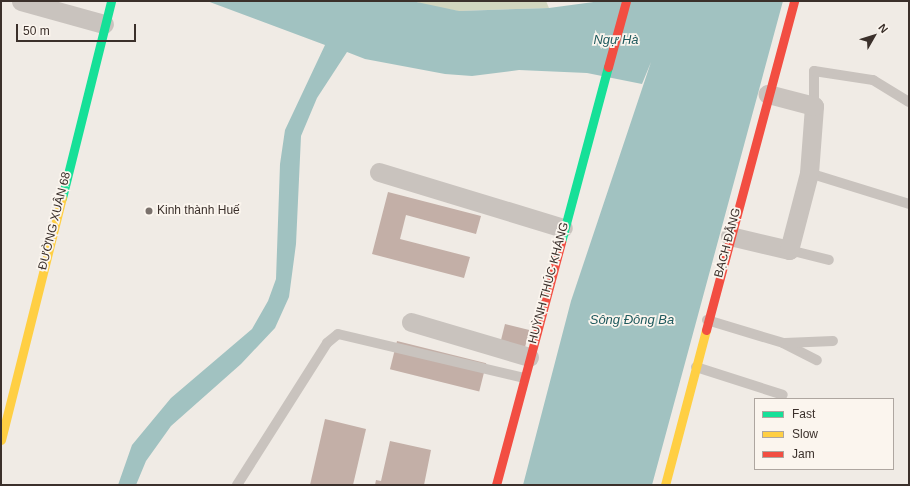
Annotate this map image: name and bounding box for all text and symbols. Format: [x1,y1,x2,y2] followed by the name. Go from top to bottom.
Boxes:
[18,16,138,42] scale bar
[854,16,894,56] north arrow
[876,22,890,35] text: N
[23,24,50,38] text: 50 m
[593,32,639,48] water label: Ngự Hà
[36,170,74,272] street label: ĐƯỜNG XUÂN 68
[157,204,240,218] place label: Kinh thành Huế
[144,206,154,216] marker: Kinh thành Huế
[712,207,744,279] street label: BẠCH ĐẰNG
[526,221,572,345] street label: HUỲNH THÚC KHÁNG
[590,312,674,328] water label: Sông Đông Ba
[754,398,894,470] legend
[792,407,815,421] text: Fast
[792,427,818,441] text: Slow
[792,447,815,461] text: Jam

